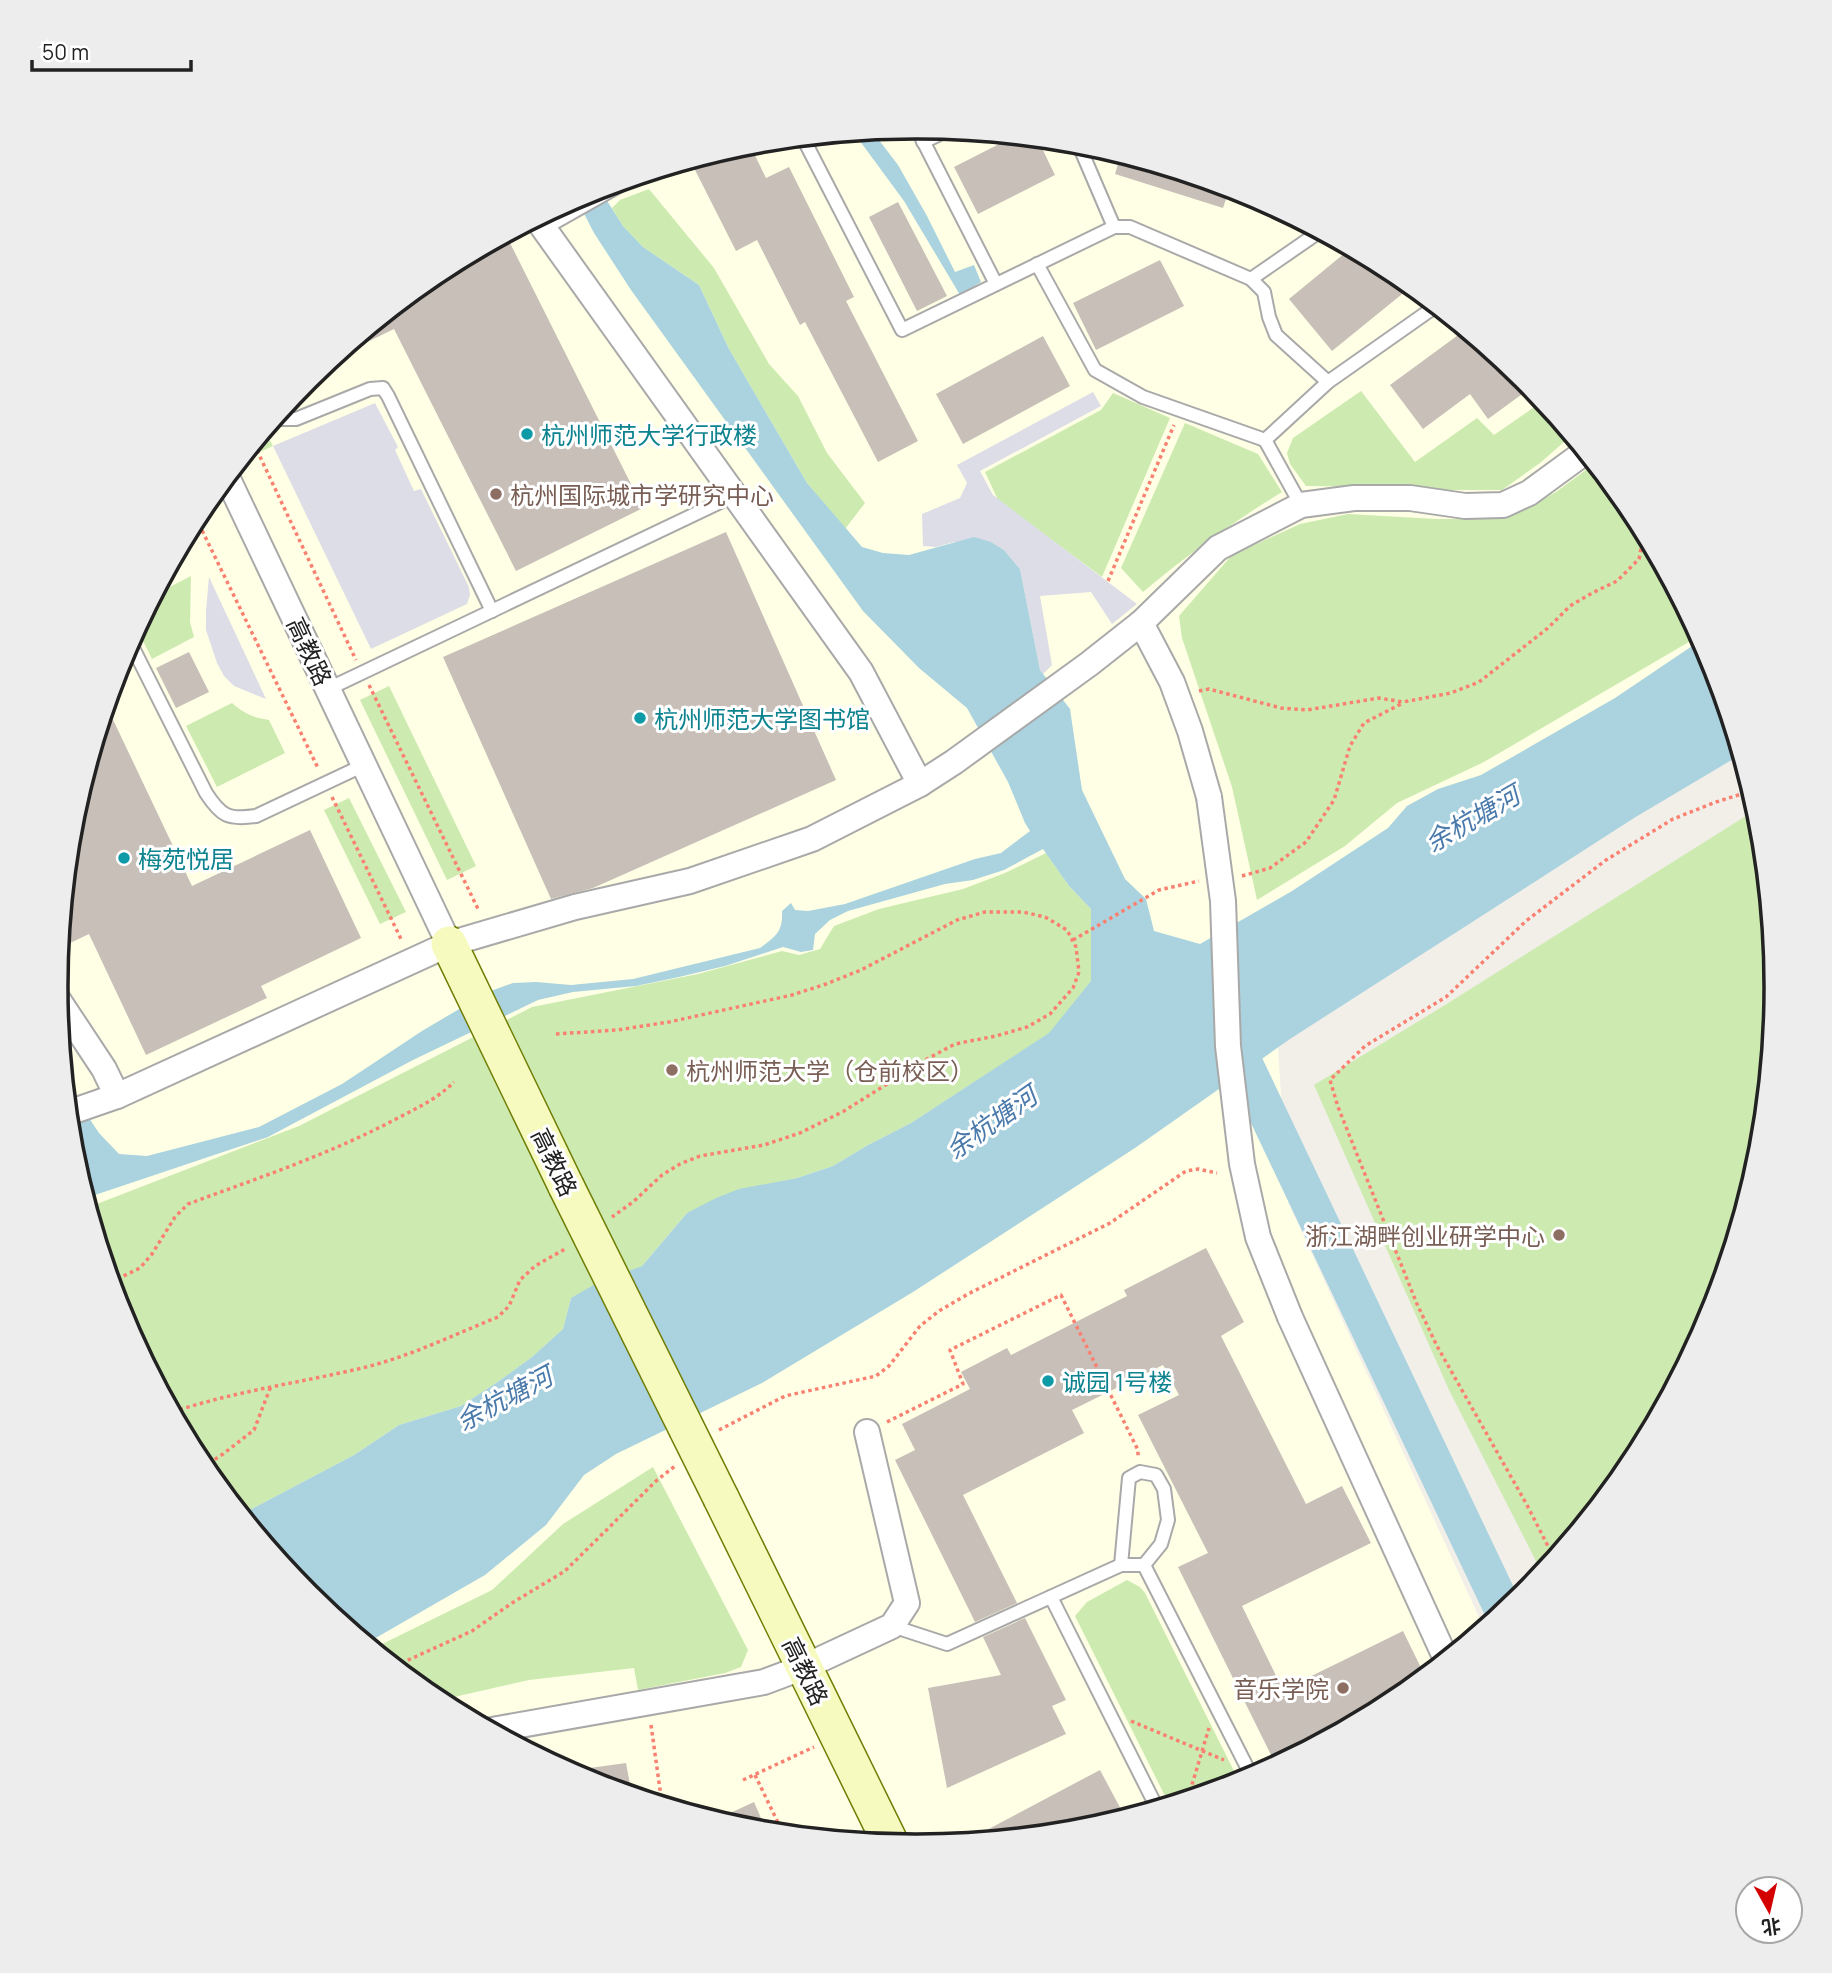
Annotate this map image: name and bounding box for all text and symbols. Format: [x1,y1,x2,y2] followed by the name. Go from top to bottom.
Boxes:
[32,28,191,72] scale bar
[42,38,89,66] text: 50 m
[541,418,757,451] place label: 杭州师范大学行政楼
[519,426,535,442] marker: 杭州师范大学行政楼
[510,478,774,511] place label: 杭州国际城市学研究中心
[488,486,504,502] marker: 杭州国际城市学研究中心
[280,611,340,691] street label: 高教路
[654,702,870,735] place label: 杭州师范大学图书馆
[632,710,648,726] marker: 杭州师范大学图书馆
[1418,774,1530,860] water label: 余杭塘河
[138,842,234,875] place label: 梅苑悦居
[116,850,132,866] marker: 梅苑悦居
[686,1054,974,1087] place label: 杭州师范大学（仓前校区）
[664,1062,680,1078] marker: 杭州师范大学（仓前校区）
[938,1075,1048,1167] water label: 余杭塘河
[524,1122,586,1202] street label: 高教路
[1305,1219,1545,1252] place label: 浙江湖畔创业研学中心
[1551,1227,1567,1243] marker: 浙江湖畔创业研学中心
[450,1355,563,1438] water label: 余杭塘河
[1062,1365,1172,1398] place label: 诚园 1号楼
[1040,1373,1056,1389] marker: 诚园 1号楼
[775,1631,837,1711] street label: 高教路
[1233,1672,1329,1705] place label: 音乐学院
[1335,1680,1351,1696] marker: 音乐学院
[1734,1875,1804,1945] north arrow
[1760,1913,1783,1941] text: 北

